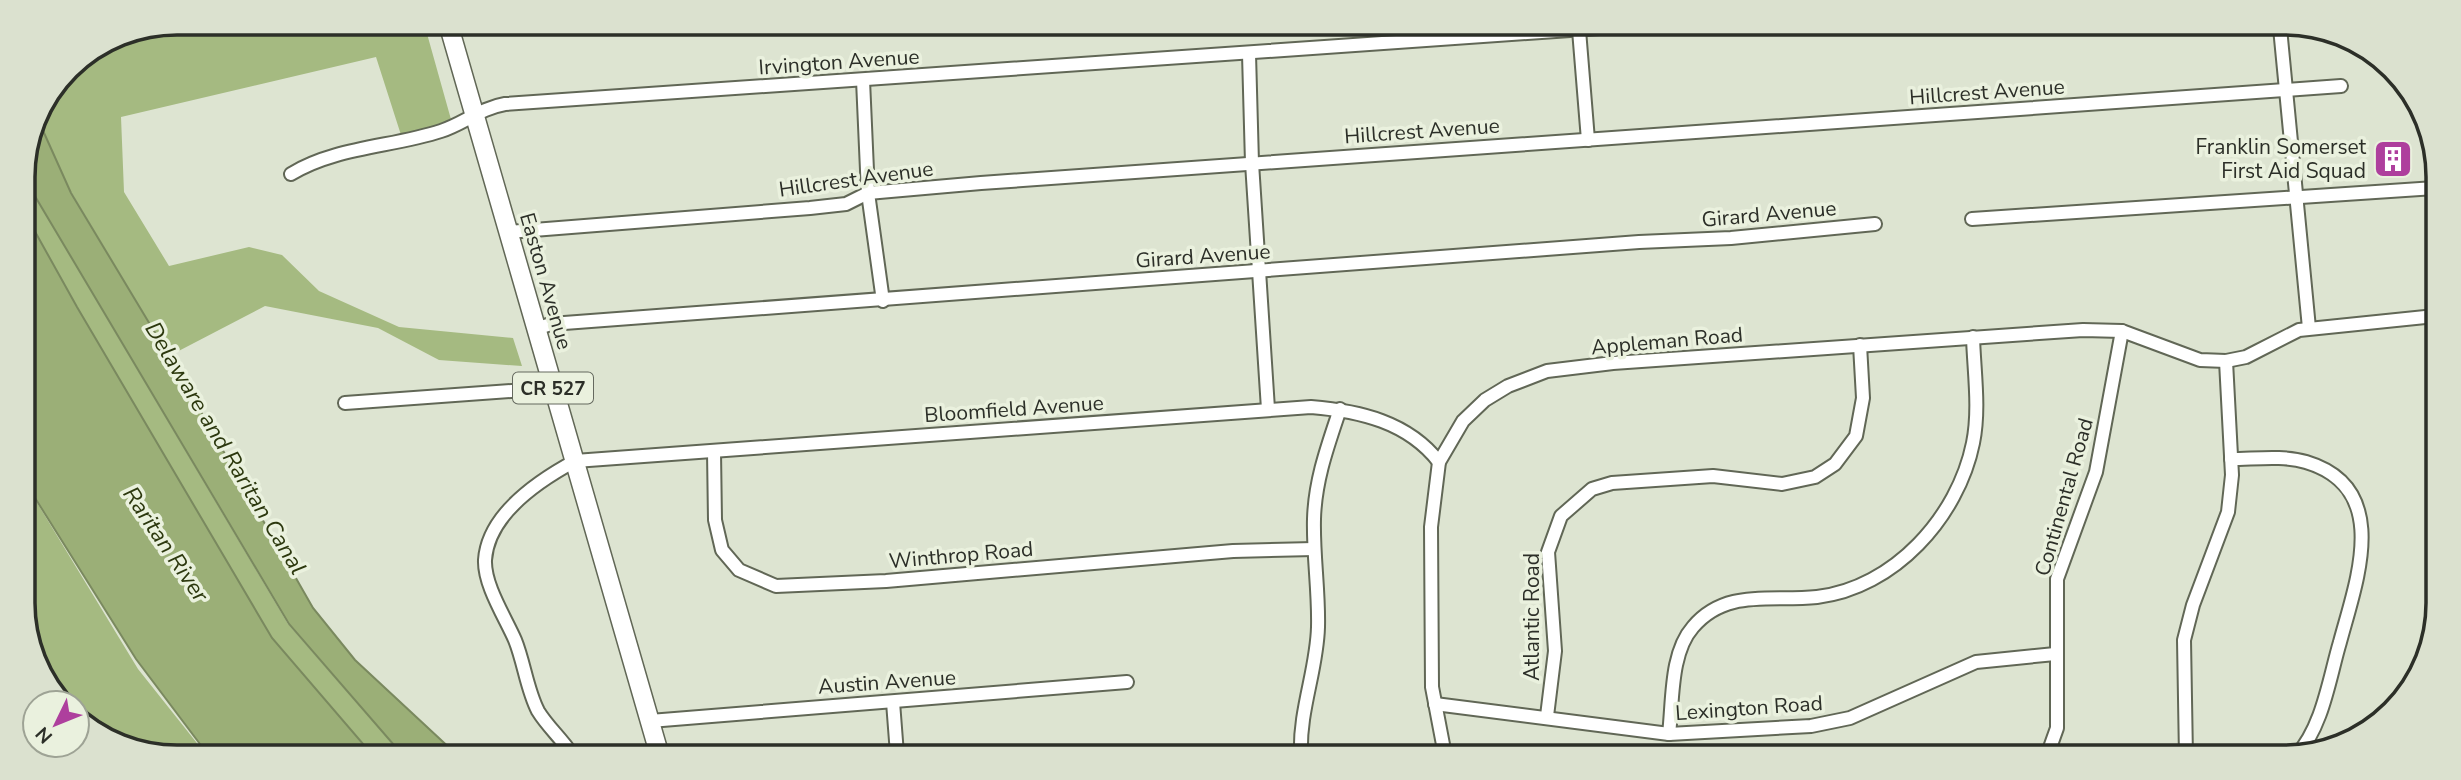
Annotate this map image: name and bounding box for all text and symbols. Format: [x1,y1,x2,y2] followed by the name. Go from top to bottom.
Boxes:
[758,42,920,82] street label: Irvington Avenue
[1908,73,2066,111] street label: Hillcrest Avenue
[1343,112,1501,150] street label: Hillcrest Avenue
[2196,133,2367,185] place label: Franklin Somerset First Aid Squad
[2372,138,2414,180] building icon: Franklin Somerset First Aid Squad
[777,154,935,204] street label: Hillcrest Avenue
[1700,194,1838,234] street label: Girard Avenue
[513,209,579,353] street label: Easton Avenue
[1135,237,1271,275] street label: Girard Avenue
[138,316,314,581] water label: Delaware and Raritan Canal
[1590,320,1744,362] street label: Appleman Road
[513,372,593,404] road number: CR 527
[923,389,1105,429] street label: Bloomfield Avenue
[2028,415,2100,579] street label: Continental Road
[115,480,216,609] water label: Raritan River
[888,535,1034,575] street label: Winthrop Road
[1518,553,1546,681] street label: Atlantic Road
[817,663,957,701] street label: Austin Avenue
[21,689,91,759] north arrow
[1674,689,1824,727] street label: Lexington Road
[30,721,59,749] text: N

